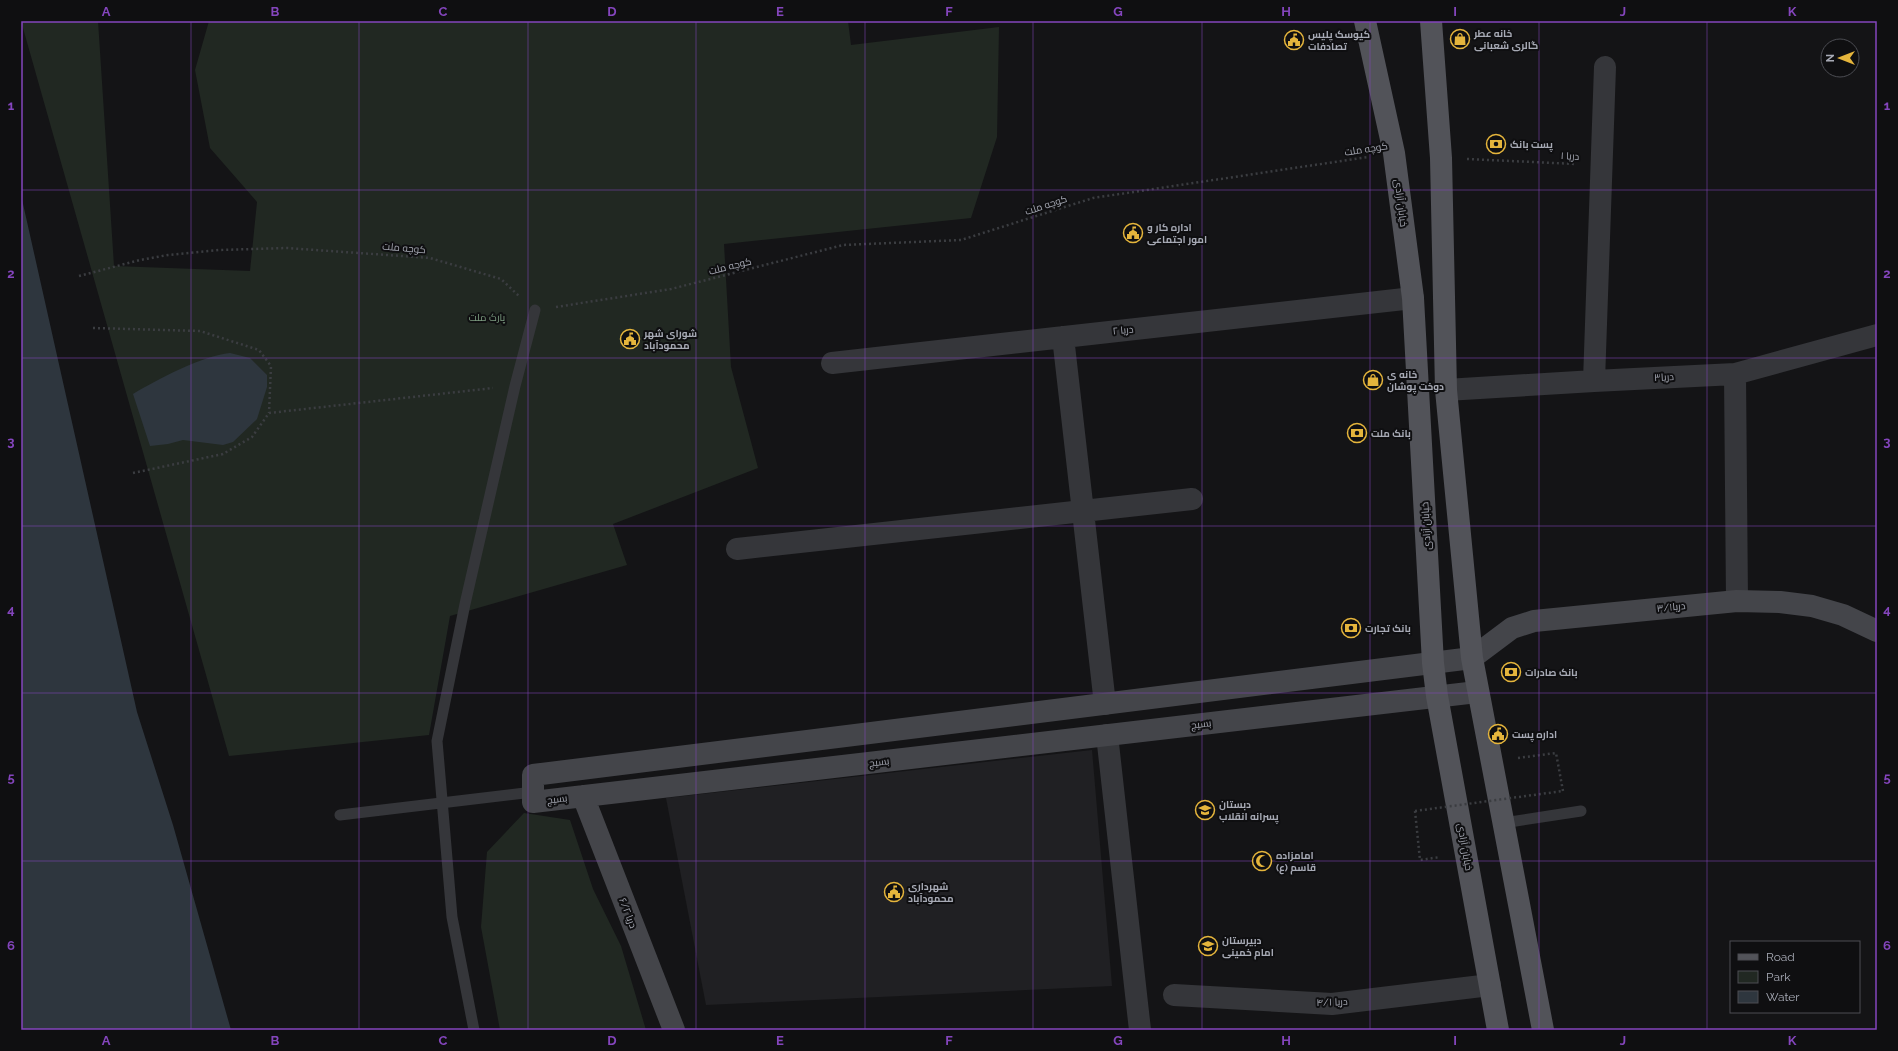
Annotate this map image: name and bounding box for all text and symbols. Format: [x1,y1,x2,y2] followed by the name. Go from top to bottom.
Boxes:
[102,4,111,19] text: A
[271,4,280,19] text: B
[439,4,448,19] text: C
[607,4,617,19] text: D
[776,4,784,19] text: E
[945,4,953,19] text: F
[1113,4,1123,19] text: G
[1281,4,1291,19] text: H
[1453,4,1457,19] text: I
[1620,4,1626,19] text: J
[1788,4,1797,19] text: K
[1449,28,1471,50] shop icon: خانه عطر گالری شعبانی
[1473,28,1538,52] place label: خانه عطر گالری شعبانی
[1283,29,1305,51] public building icon: کیوسک پلیس تصادفات
[1308,29,1370,52] place label: کیوسک پلیس تصادفات
[1820,38,1860,78] north arrow
[1824,54,1837,62] text: N
[8,98,15,113] text: 1
[1884,98,1891,113] text: 1
[1485,133,1507,155] bank icon: پست بانک
[1510,139,1553,152] place label: پست بانک
[1344,140,1389,159] street label: کوچه ملت
[1560,150,1580,162] street label: دریا ۱
[1392,178,1409,228] street label: خیابان آزادی
[1024,193,1069,218] street label: کوچه ملت
[1122,222,1144,244] public building icon: اداره کار و امور اجتماعی
[1147,222,1207,246] place label: اداره کار و امور اجتماعی
[382,241,426,256] street label: کوچه ملت
[708,255,753,278] street label: کوچه ملت
[7,266,15,281] text: 2
[1883,266,1891,281] text: 2
[469,312,505,324] park label: پارک ملت
[1112,323,1134,337] street label: دریا ۲
[619,328,641,350] public building icon: شورای شهر محمودآباد
[643,328,697,352] place label: شورای شهر محمودآباد
[1362,369,1384,391] shop icon: خانه ی دوخت پوشان
[1387,369,1444,394] place label: خانه ی دوخت پوشان
[1654,371,1674,383] street label: دریا۳
[1346,422,1368,444] bank icon: بانک ملت
[1371,428,1411,440] place label: بانک ملت
[7,434,15,449] text: 3
[1883,434,1891,449] text: 3
[1419,502,1434,550] street label: خیابان آزادی
[1656,600,1686,614] street label: دریا۳/۱
[7,602,15,617] text: 4
[1883,602,1891,617] text: 4
[1340,617,1362,639] bank icon: بانک تجارت
[1365,623,1411,635] place label: بانک تجارت
[1500,661,1522,683] bank icon: بانک صادرات
[1525,667,1578,679] place label: بانک صادرات
[1190,717,1212,732] street label: بسیج
[1487,723,1509,745] public building icon: اداره پست
[1512,729,1557,742] place label: اداره پست
[868,755,890,770] street label: بسیج
[7,770,15,785] text: 5
[1883,770,1891,785] text: 5
[546,792,568,807] street label: بسیج
[1194,799,1216,821] school or university icon: دبستان پسرانه انقلاب
[1219,799,1279,824] place label: دبستان پسرانه انقلاب
[1454,822,1475,872] street label: خیابان آزادی
[1251,850,1273,872] mosque icon: امامزاده قاسم (ع)
[1276,850,1316,875] place label: امامزاده قاسم (ع)
[883,881,905,903] public building icon: شهرداری محمودآباد
[908,881,954,905] place label: شهرداری محمودآباد
[617,896,639,930] street label: دریا ۶/۲
[1197,935,1219,957] school or university icon: دبیرستان امام خمینی
[1222,935,1274,960] place label: دبیرستان امام خمینی
[7,938,15,953] text: 6
[1883,938,1891,953] text: 6
[1730,941,1860,1013] legend
[1766,950,1795,964] text: Road
[1766,970,1791,984] text: Park
[1766,990,1800,1004] text: Water
[1316,996,1348,1008] street label: دریا ۴/۱
[102,1033,111,1048] text: A
[271,1033,280,1048] text: B
[439,1033,448,1048] text: C
[607,1033,617,1048] text: D
[776,1033,784,1048] text: E
[945,1033,953,1048] text: F
[1113,1033,1123,1048] text: G
[1281,1033,1291,1048] text: H
[1453,1033,1457,1048] text: I
[1620,1033,1626,1048] text: J
[1788,1033,1797,1048] text: K

